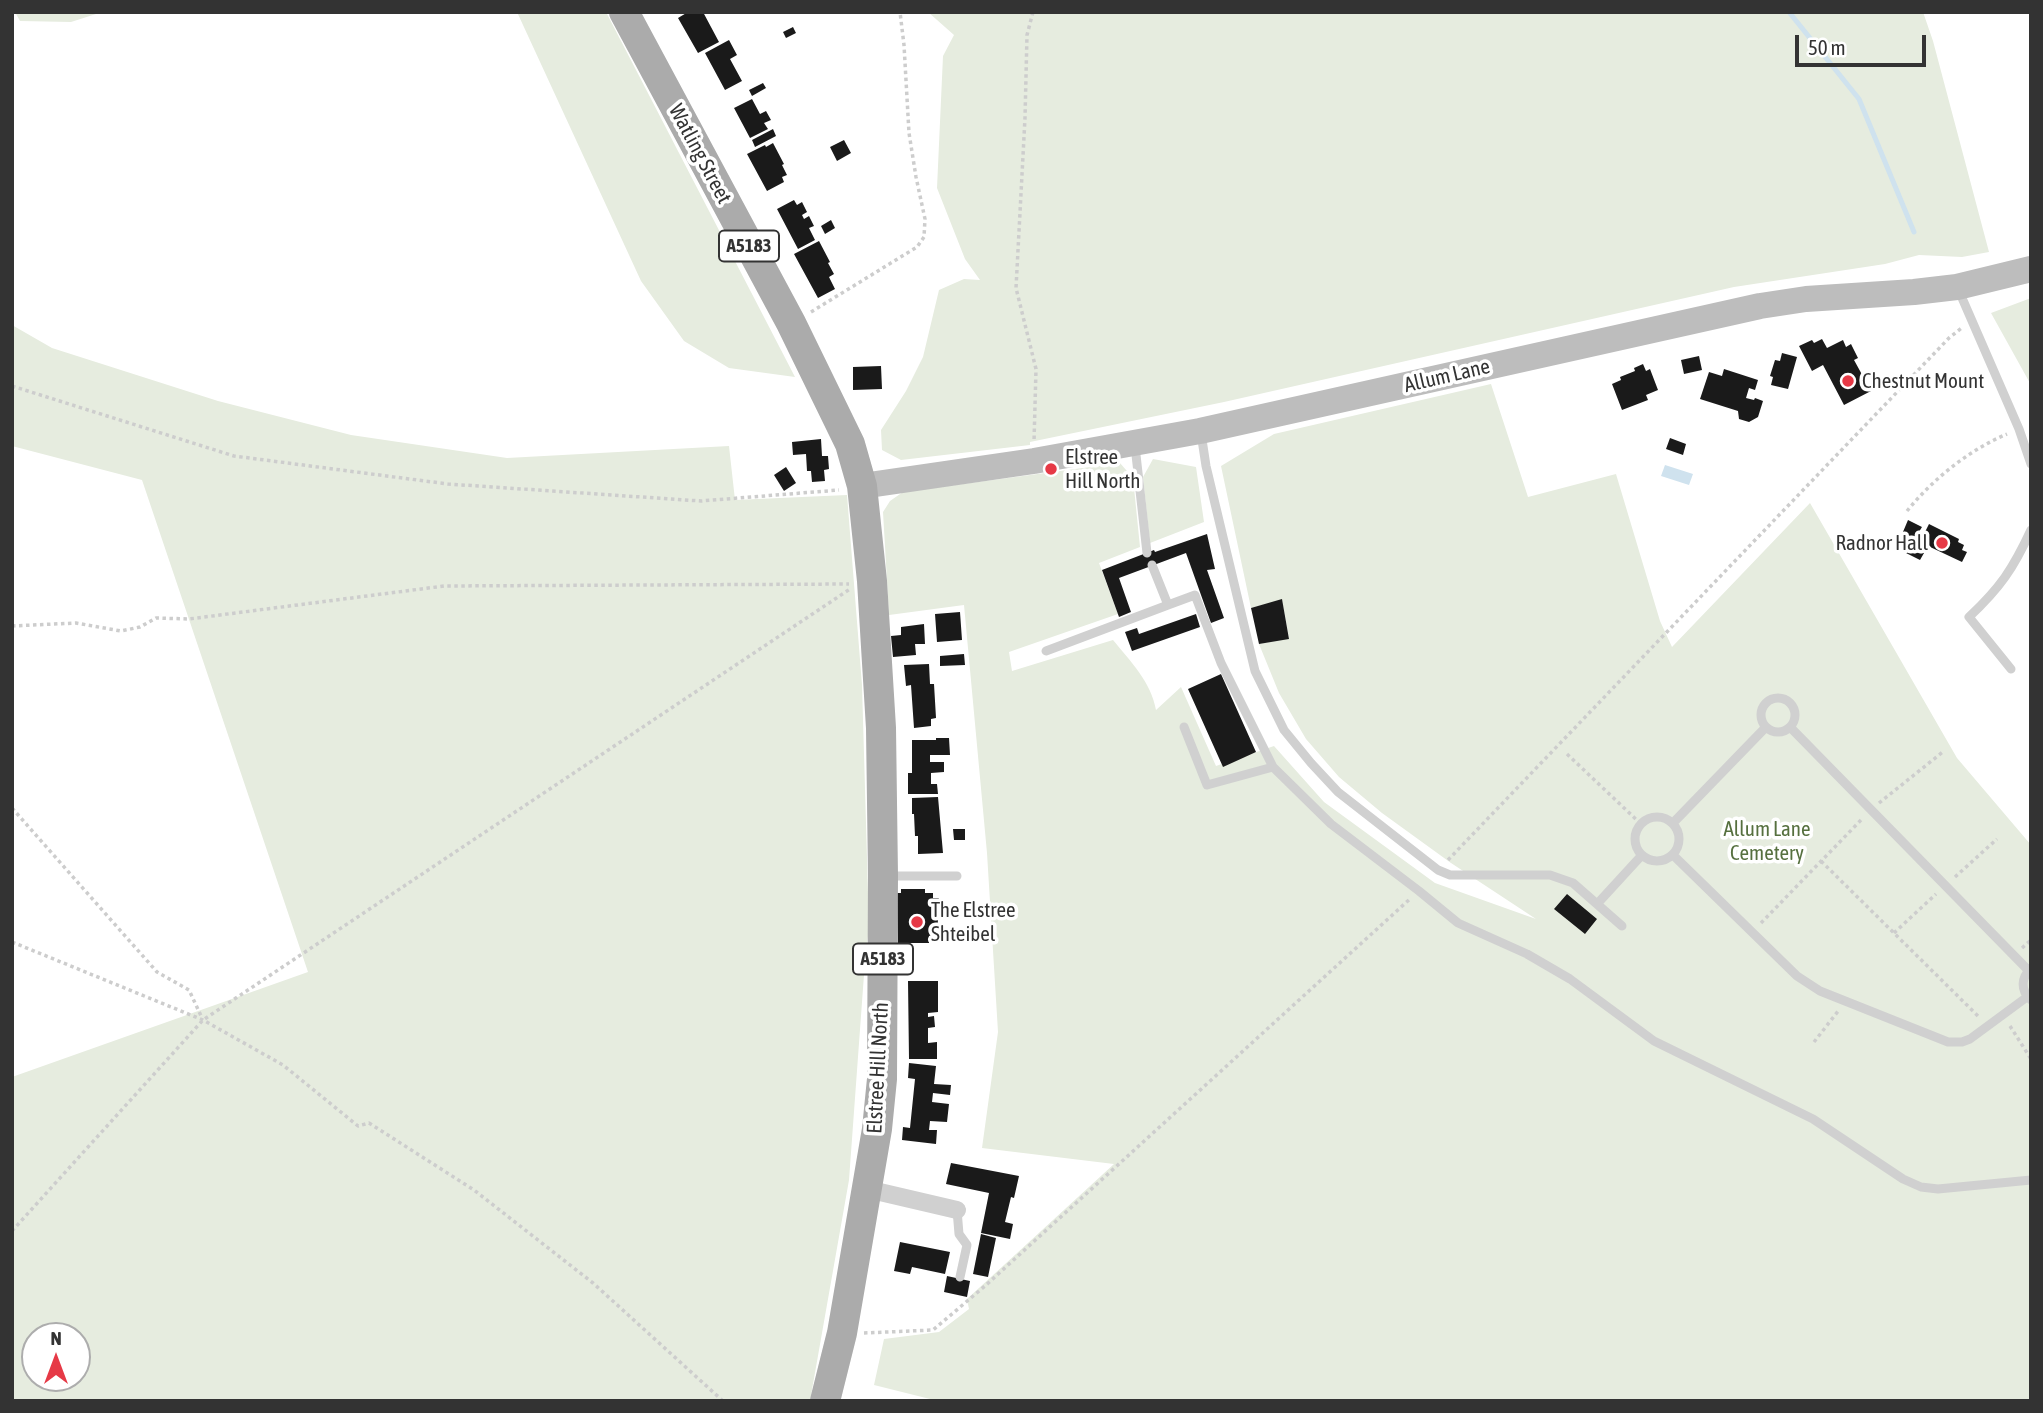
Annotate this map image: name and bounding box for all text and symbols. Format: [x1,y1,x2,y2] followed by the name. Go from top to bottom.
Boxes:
[1798,21,1929,65] scale bar
[1808,35,1846,59] text: 50 m
[663,100,737,208] street label: Watling Street
[719,230,779,262] road number: A5183
[1402,354,1492,398] street label: Allum Lane
[1862,368,1984,394] place label: Chestnut Mount
[1840,373,1856,389] marker: Chestnut Mount
[1065,444,1141,494] place label: Elstree Hill North
[1043,461,1059,477] marker: Elstree Hill North
[1836,530,1928,556] place label: Radnor Hall
[1934,535,1950,551] marker: Radnor Hall
[1723,816,1811,866] park label: Allum Lane Cemetery
[931,897,1016,947] place label: The Elstree Shteibel
[909,914,925,930] marker: The Elstree Shteibel
[853,944,913,974] road number: A5183
[862,1002,894,1134] street label: Elstree Hill North
[21,1322,91,1392] north arrow
[50,1327,62,1349] text: N

